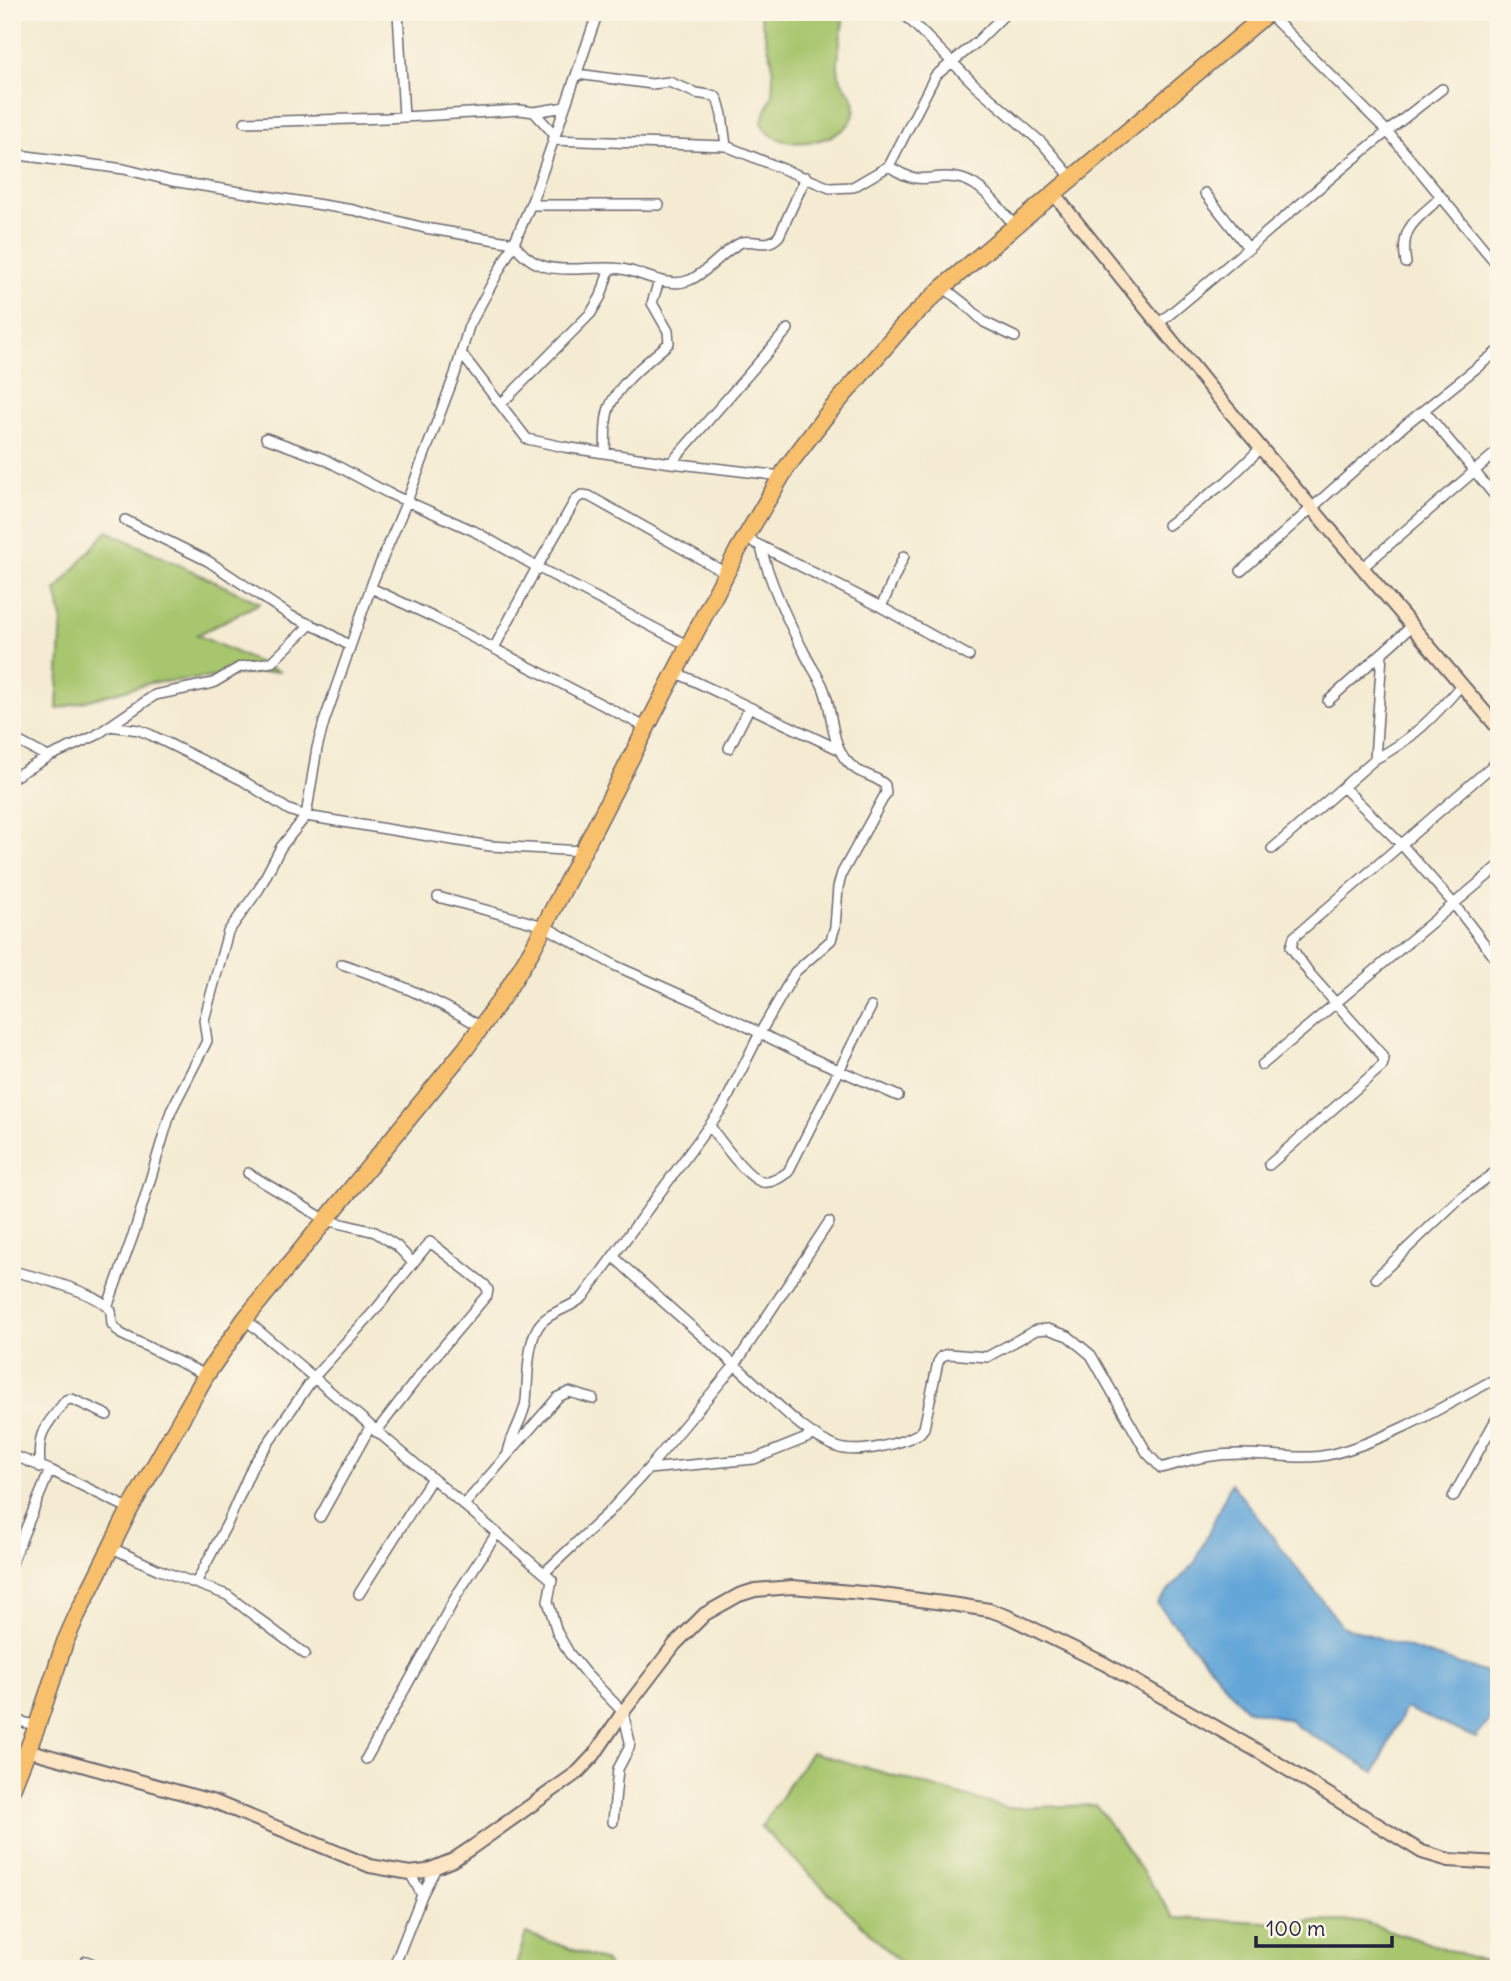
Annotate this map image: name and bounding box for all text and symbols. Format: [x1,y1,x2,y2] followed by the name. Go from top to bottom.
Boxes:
[1256,1904,1392,1948] scale bar
[1266,1915,1325,1942] text: 100 m

